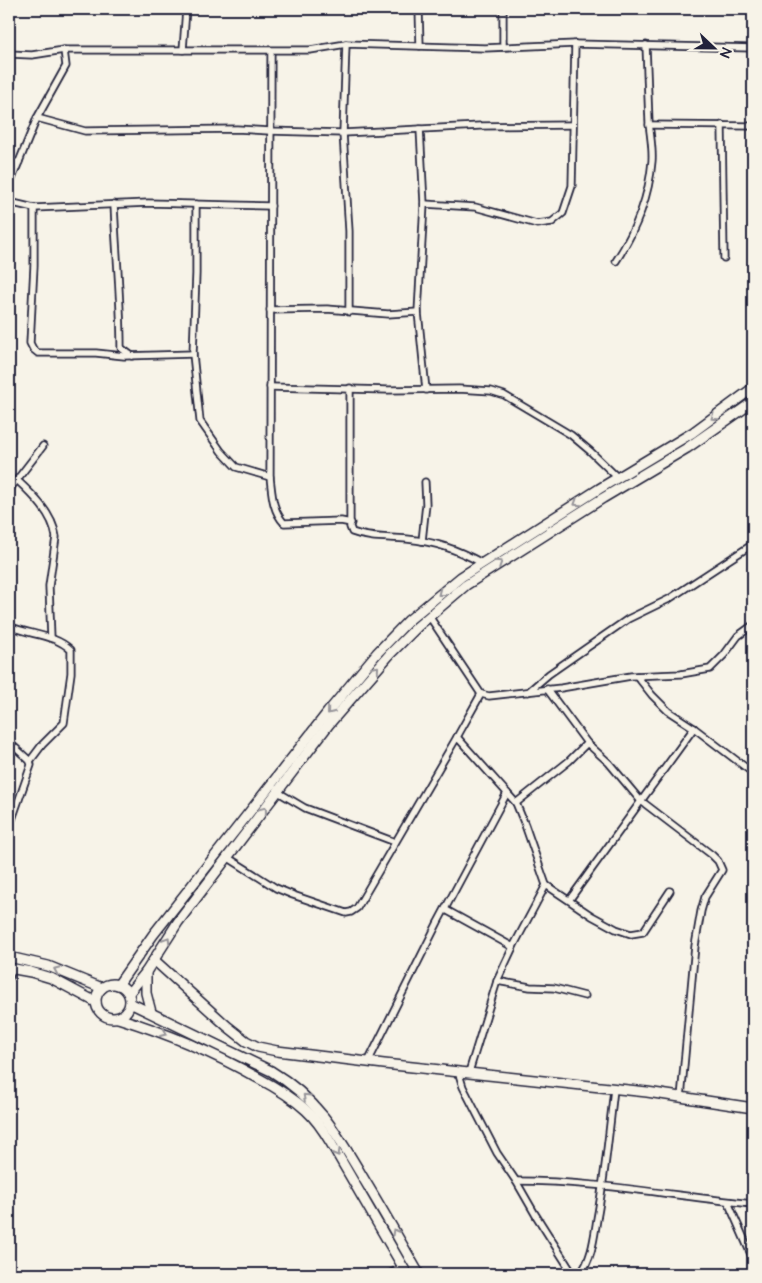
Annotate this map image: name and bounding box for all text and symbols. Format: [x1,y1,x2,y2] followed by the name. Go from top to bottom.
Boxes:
[690,22,740,72] north arrow
[714,45,736,61] text: N
[710,411,720,420] one-way arrow
[573,497,582,507] one-way arrow
[494,560,503,570] one-way arrow
[438,587,447,595] one-way arrow
[371,666,379,675] one-way arrow
[326,705,335,714] one-way arrow
[259,806,268,815] one-way arrow
[161,936,170,945] one-way arrow
[53,965,62,976] one-way arrow
[160,1028,168,1038] one-way arrow
[302,1094,311,1103] one-way arrow
[331,1148,341,1157] one-way arrow
[391,1228,401,1237] one-way arrow

